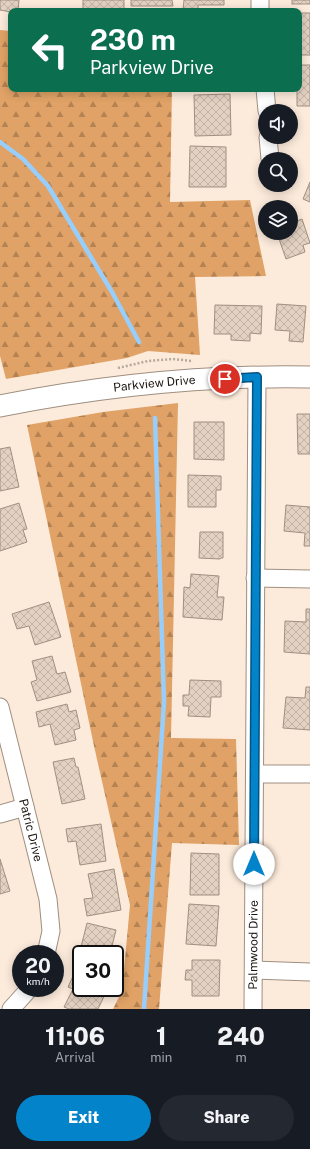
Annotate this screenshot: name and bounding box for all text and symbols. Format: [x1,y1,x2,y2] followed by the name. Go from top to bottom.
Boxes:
[90,23,176,56] text: 230 m
[24,24,76,76] icon: left
[90,57,214,78] text: Parkview Drive
[258,104,298,240] map controls
[258,104,298,144] button: sound
[258,152,298,192] button: search
[258,200,298,240] button: layers
[208,362,242,396] pin
[214,368,236,390] icon: arrive
[112,373,196,395] street label: Parkview Drive
[16,797,45,863] street label: Patric Drive
[233,843,275,885] position arrow
[246,900,261,990] street label: Palmwood Drive
[72,945,124,997] speed limit sign: 30
[25,954,51,978] text: 20
[26,975,50,987] text: km/h
[45,1022,105,1050] text: 11:06
[156,1022,166,1050] text: 1
[217,1022,265,1050] text: 240
[55,1050,95,1065] text: Arrival
[150,1050,172,1065] text: min
[235,1050,247,1065] text: m
[16,1095,151,1141] button: Exit
[159,1095,294,1141] button: Share

